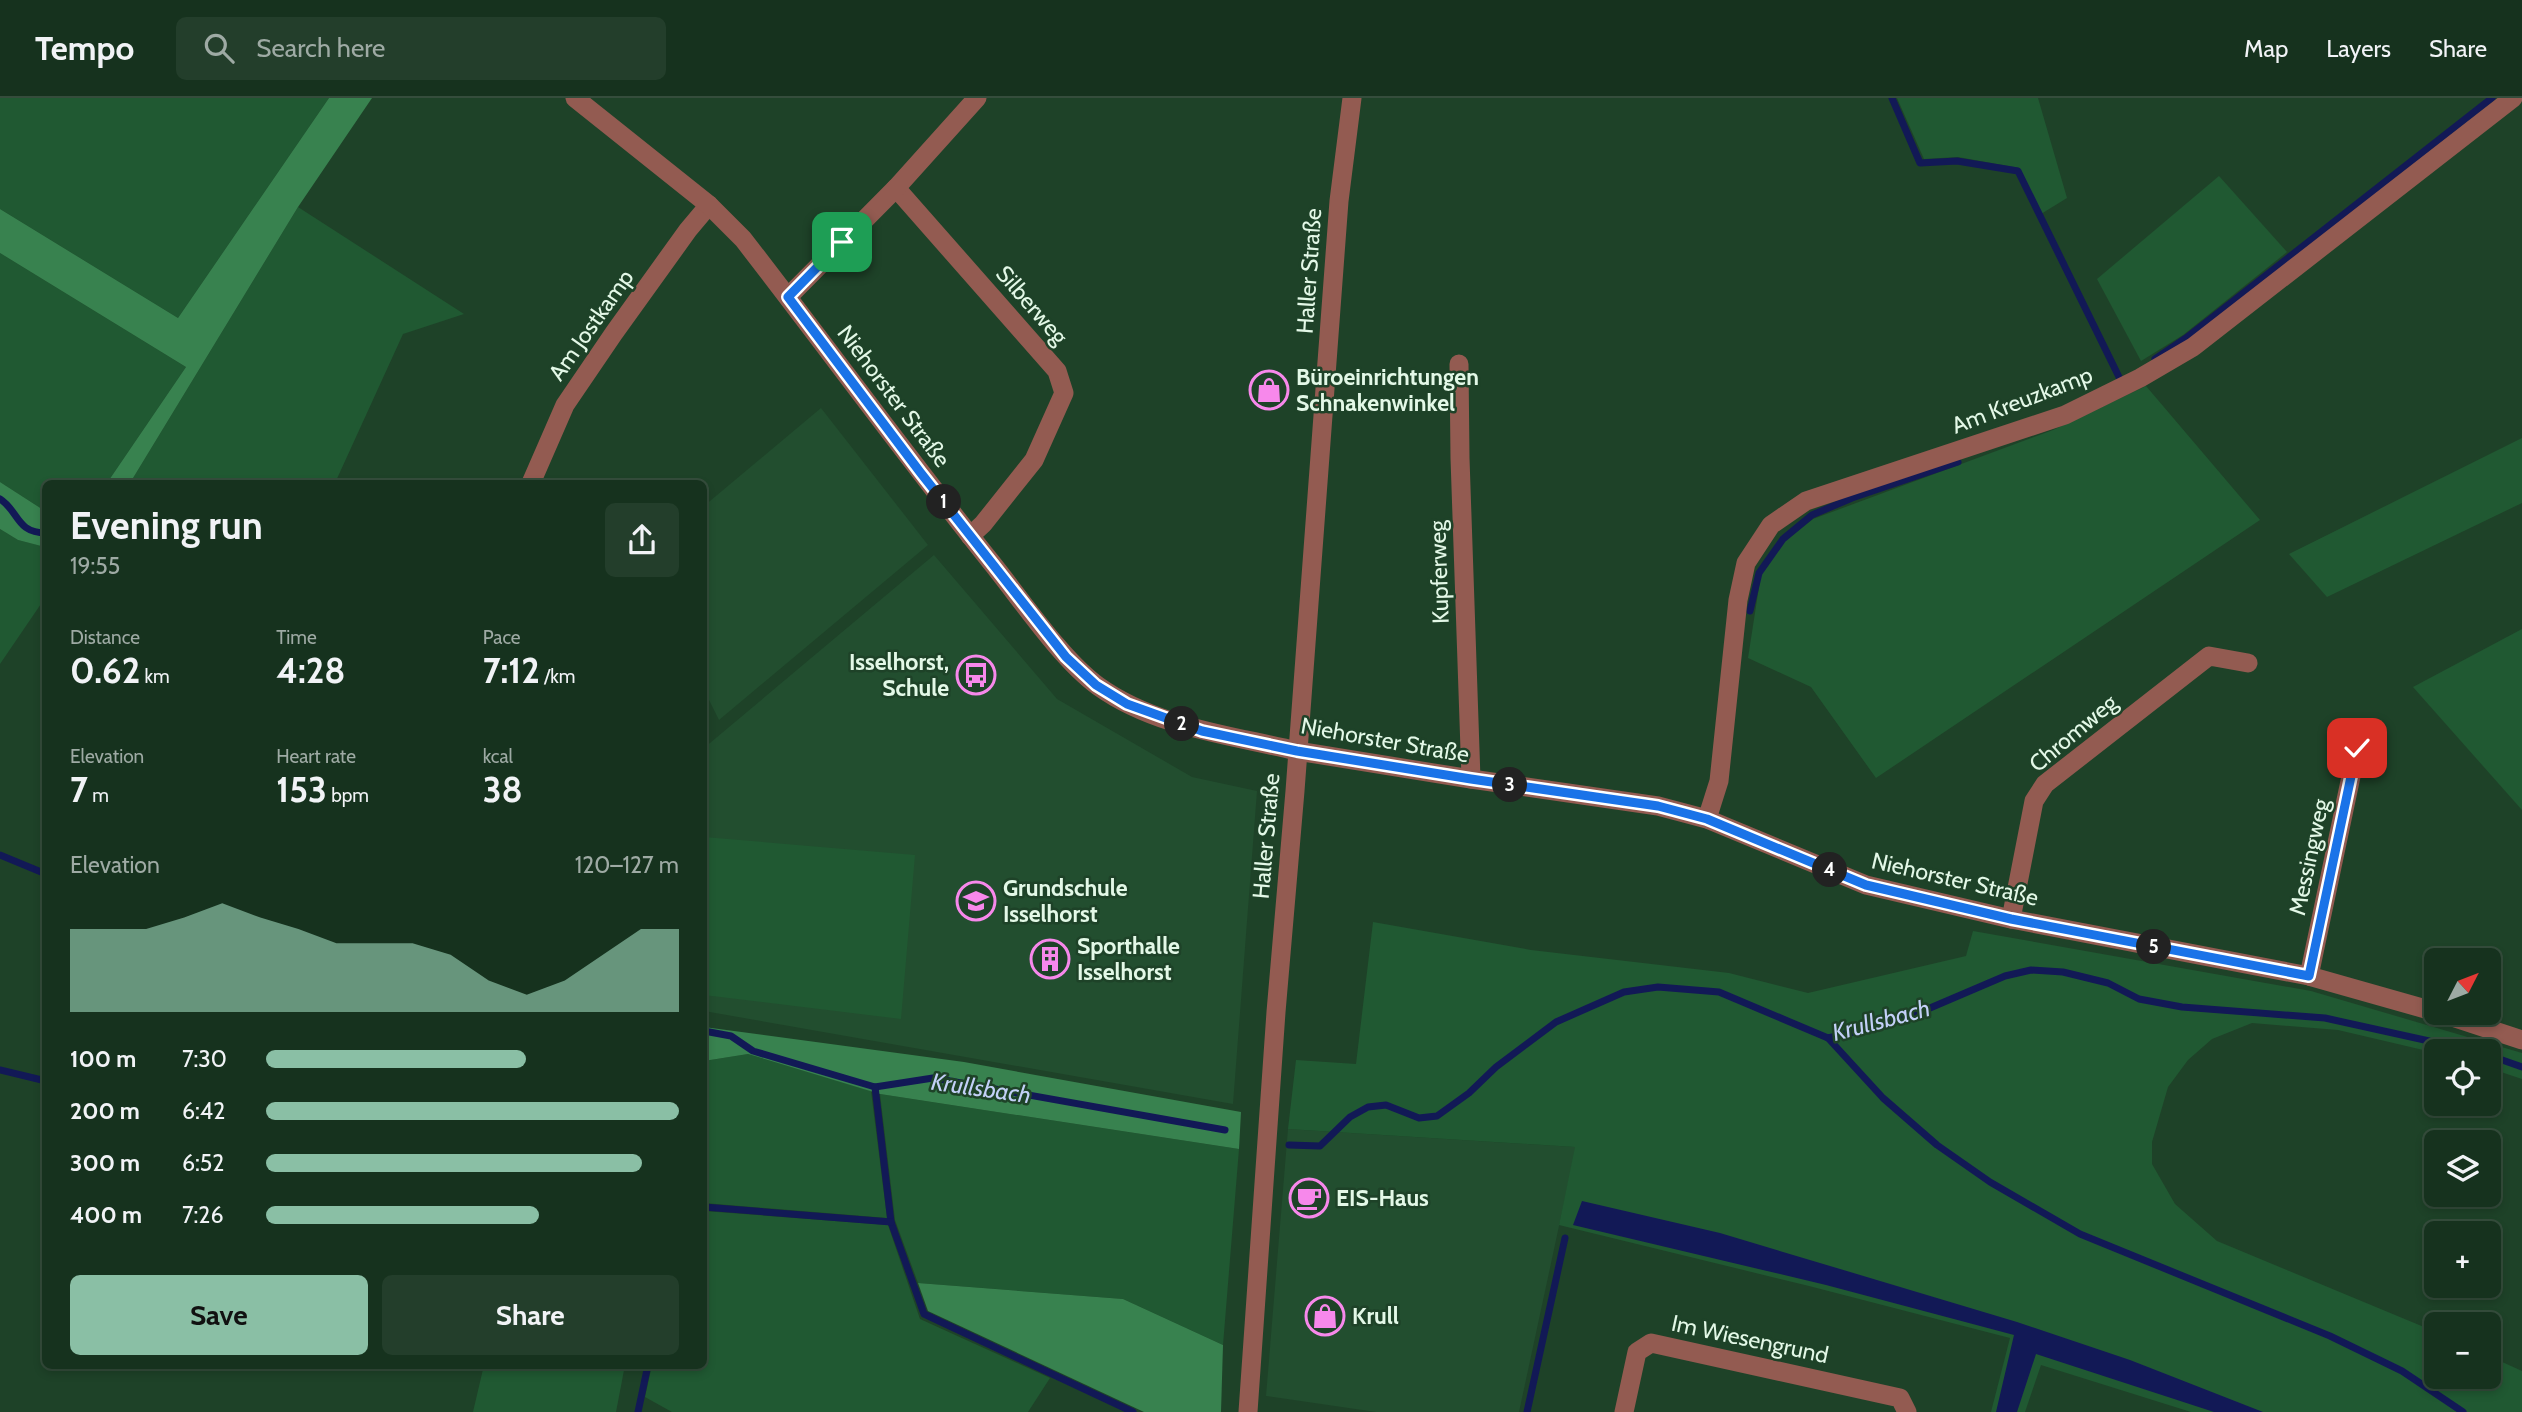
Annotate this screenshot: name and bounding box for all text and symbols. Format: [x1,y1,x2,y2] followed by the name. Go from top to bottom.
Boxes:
[176,17,666,80] search box
[35,28,134,68] text: Tempo
[200,29,238,67] icon: search
[256,32,385,64] text: Search here
[2244,34,2288,63] text: Map
[2326,34,2391,63] text: Layers
[2429,34,2487,63] text: Share
[1291,207,1327,335] street label: Haller Straße
[812,212,872,272] pin
[823,223,861,261] icon: arrive
[990,260,1074,351] street label: Silberweg
[542,264,640,386] street label: Am Jostkamp
[832,320,957,473] street label: Niehorster Straße
[1948,360,2096,440] street label: Am Kreuzkamp
[1296,363,1479,417] place label: Büroeinrichtungen Schnakenwinkel
[1248,369,1290,411] shop icon: Büroeinrichtungen Schnakenwinkel
[926,484,962,520] pin: 1
[940,490,947,513] text: 1
[70,502,263,549] text: Evening run
[605,503,679,577] button: share
[1423,519,1455,624] street label: Kupferweg
[70,552,120,580] text: 19:55
[70,626,140,649] text: Distance
[276,626,317,649] text: Time
[483,626,521,649] text: Pace
[849,648,949,702] place label: Isselhorst, Schule
[70,649,140,692] text: 0.62
[276,649,346,692] text: 4:28
[483,649,540,692] text: 7:12
[955,654,997,696] bus stop icon: Isselhorst, Schule
[140,665,170,688] text: km
[540,665,575,688] text: /km
[2023,688,2123,778] street label: Chromweg
[1164,706,1200,742] pin: 2
[1299,711,1472,769] street label: Niehorster Straße
[1176,712,1187,735] text: 2
[2327,718,2387,778] pin
[2338,729,2376,767] icon: check
[70,745,144,768] text: Elevation
[276,745,356,768] text: Heart rate
[483,745,513,768] text: kcal
[70,768,88,811] text: 7
[276,768,327,811] text: 153
[483,768,523,811] text: 38
[1492,768,1528,802] pin: 3
[1247,772,1285,900] street label: Haller Straße
[1504,773,1515,796] text: 3
[88,784,109,807] text: m
[327,784,369,807] text: bpm
[2283,796,2335,918] street label: Messingweg
[1869,846,2041,912] street label: Niehorster Straße
[70,851,160,879] text: Elevation
[575,851,679,879] text: 120–127 m
[1812,852,1848,888] pin: 4
[1824,858,1835,881] text: 4
[1003,874,1128,928] place label: Grundschule Isselhorst
[955,880,997,922] school or university icon: Grundschule Isselhorst
[2136,930,2172,964] pin: 5
[1077,932,1180,986] place label: Sporthalle Isselhorst
[2148,935,2159,958] text: 5
[1029,938,1071,980] building icon: Sporthalle Isselhorst
[2424,948,2501,1026] north arrow
[2424,948,2501,1389] map controls
[1829,993,1933,1047] water label: Krullsbach
[2424,1039,2501,1116] button: locate
[70,1045,136,1073] text: 100 m
[182,1045,227,1073] text: 7:30
[929,1067,1033,1109] water label: Krullsbach
[70,1097,140,1125] text: 200 m
[182,1097,225,1125] text: 6:42
[2424,1130,2501,1207] button: layers
[70,1149,140,1177] text: 300 m
[182,1149,224,1177] text: 6:52
[1288,1177,1330,1219] cafe icon: EIS-Haus
[1336,1184,1429,1212] place label: EIS-Haus
[70,1201,142,1229] text: 400 m
[182,1201,223,1229] text: 7:26
[2424,1221,2501,1298] button: +
[70,1275,368,1355] button: Save
[382,1275,679,1355] button: Share
[1304,1295,1346,1337] shop icon: Krull
[1352,1302,1399,1330] place label: Krull
[1669,1309,1831,1369] street label: Im Wiesengrund
[2424,1312,2501,1389] button: −

